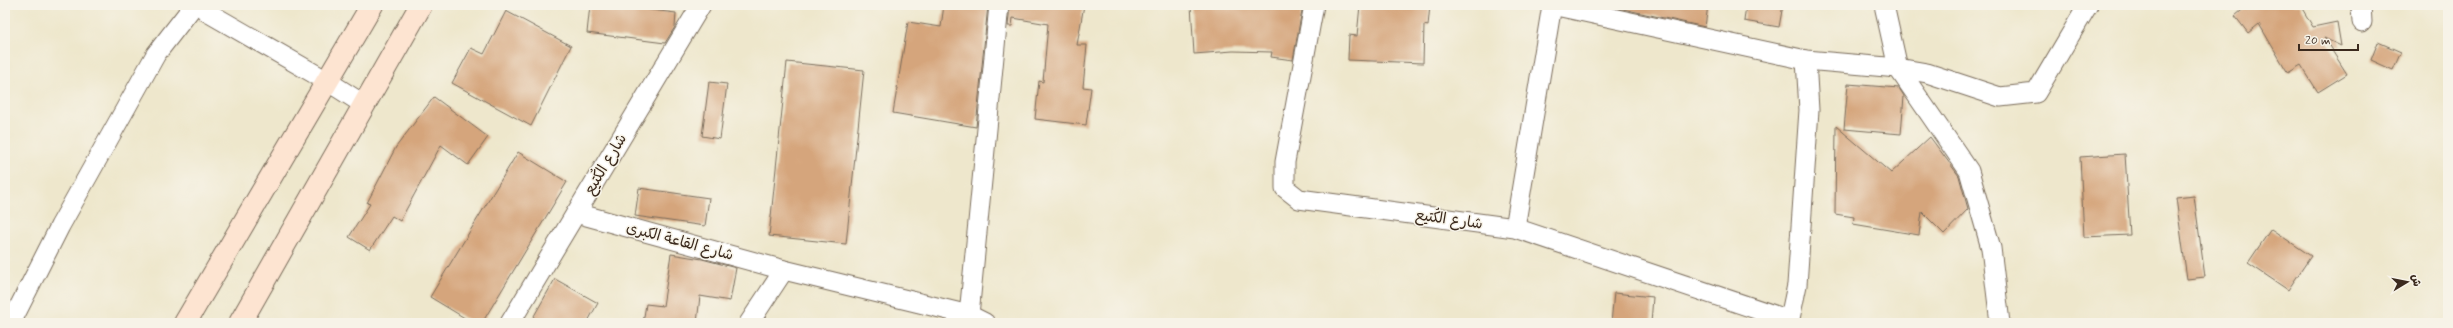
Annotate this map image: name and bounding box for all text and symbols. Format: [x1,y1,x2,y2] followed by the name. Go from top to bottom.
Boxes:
[2299,26,2358,52] scale bar
[2305,33,2331,49] text: 20 m
[579,130,632,199] street label: شارع الكُتيع
[1414,205,1484,235] street label: شارع الكُتيع
[624,218,735,266] street label: شارع القاعة الكبرى
[2387,262,2427,302] north arrow
[2408,273,2424,288] text: ش

